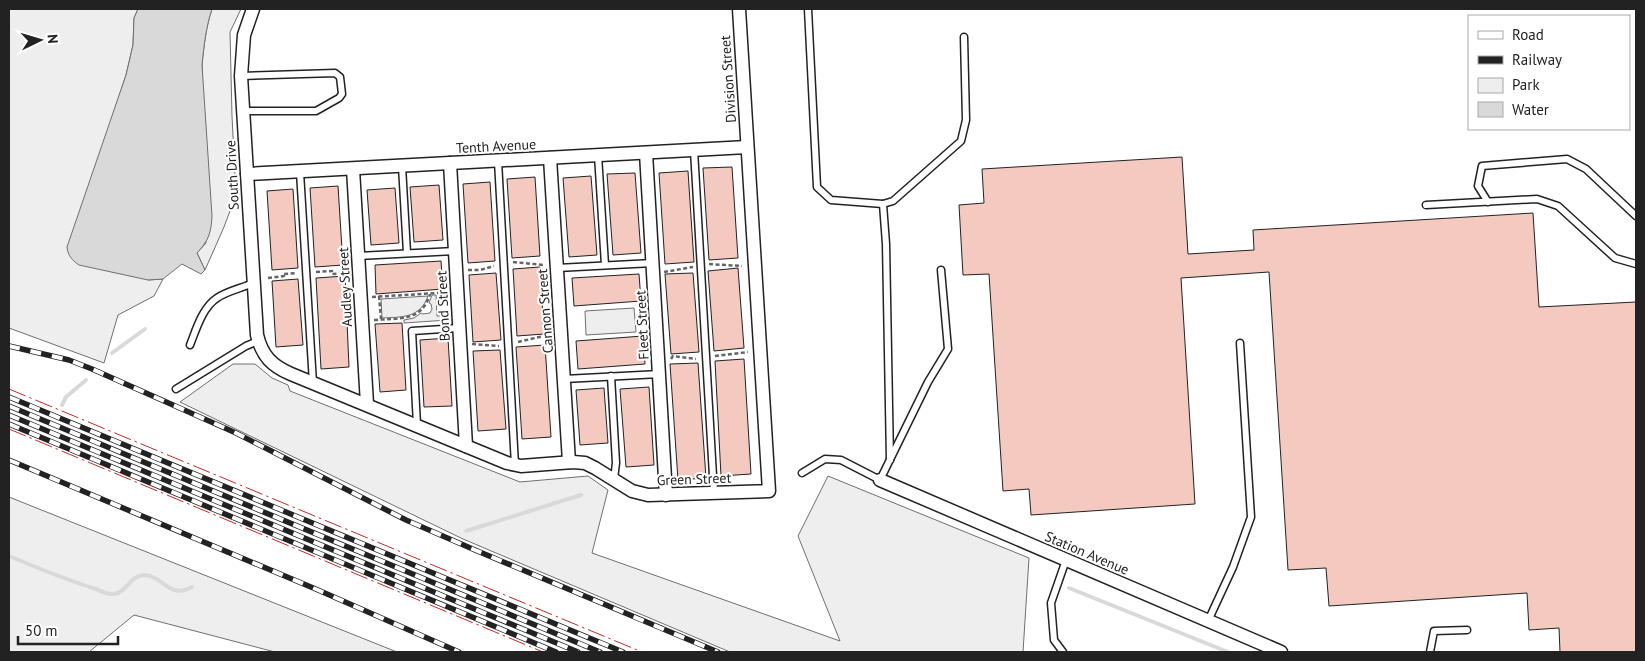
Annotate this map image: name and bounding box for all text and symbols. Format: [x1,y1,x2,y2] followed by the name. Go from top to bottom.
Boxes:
[15,15,65,65] north arrow
[1468,15,1630,130] legend
[1512,25,1544,44] text: Road
[44,33,62,44] text: N
[716,34,740,123] street label: Division Street
[1512,50,1562,69] text: Railway
[1512,75,1540,94] text: Park
[1512,100,1549,119] text: Water
[455,135,537,157] street label: Tenth Avenue
[221,140,243,210] street label: South Drive
[334,246,356,327] street label: Audley Street
[533,268,557,354] street label: Cannon Street
[432,270,454,342] street label: Bond Street
[631,290,653,360] street label: Fleet Street
[656,469,732,489] street label: Green Street
[1042,527,1132,579] street label: Station Avenue
[18,614,118,646] scale bar
[25,621,58,640] text: 50 m

